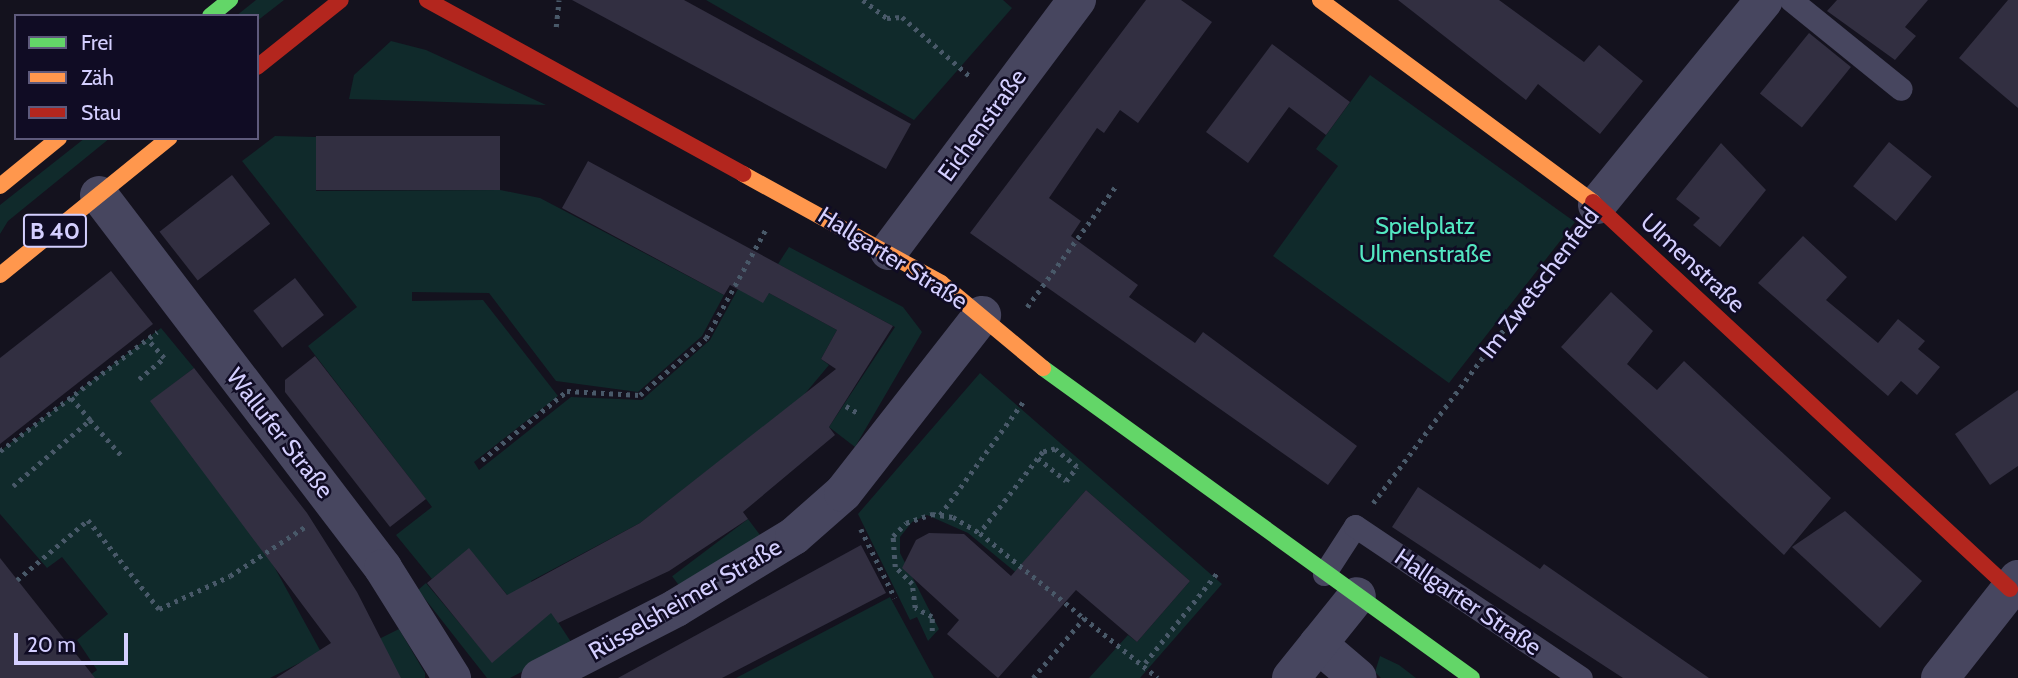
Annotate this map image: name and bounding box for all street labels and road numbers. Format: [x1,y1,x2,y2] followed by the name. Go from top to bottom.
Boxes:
[932,63,1032,187] street label: Eichenstraße
[813,201,973,315] street label: Hallgarter Straße
[1473,202,1605,364] street label: Im Zwetschenfeld
[1635,207,1751,319] street label: Ulmenstraße
[22,212,88,250] road number: B 40
[220,362,340,504] street label: Wallufer Straße
[583,532,787,666] street label: Rüsselsheimer Straße
[1389,542,1547,662] street label: Hallgarter Straße

